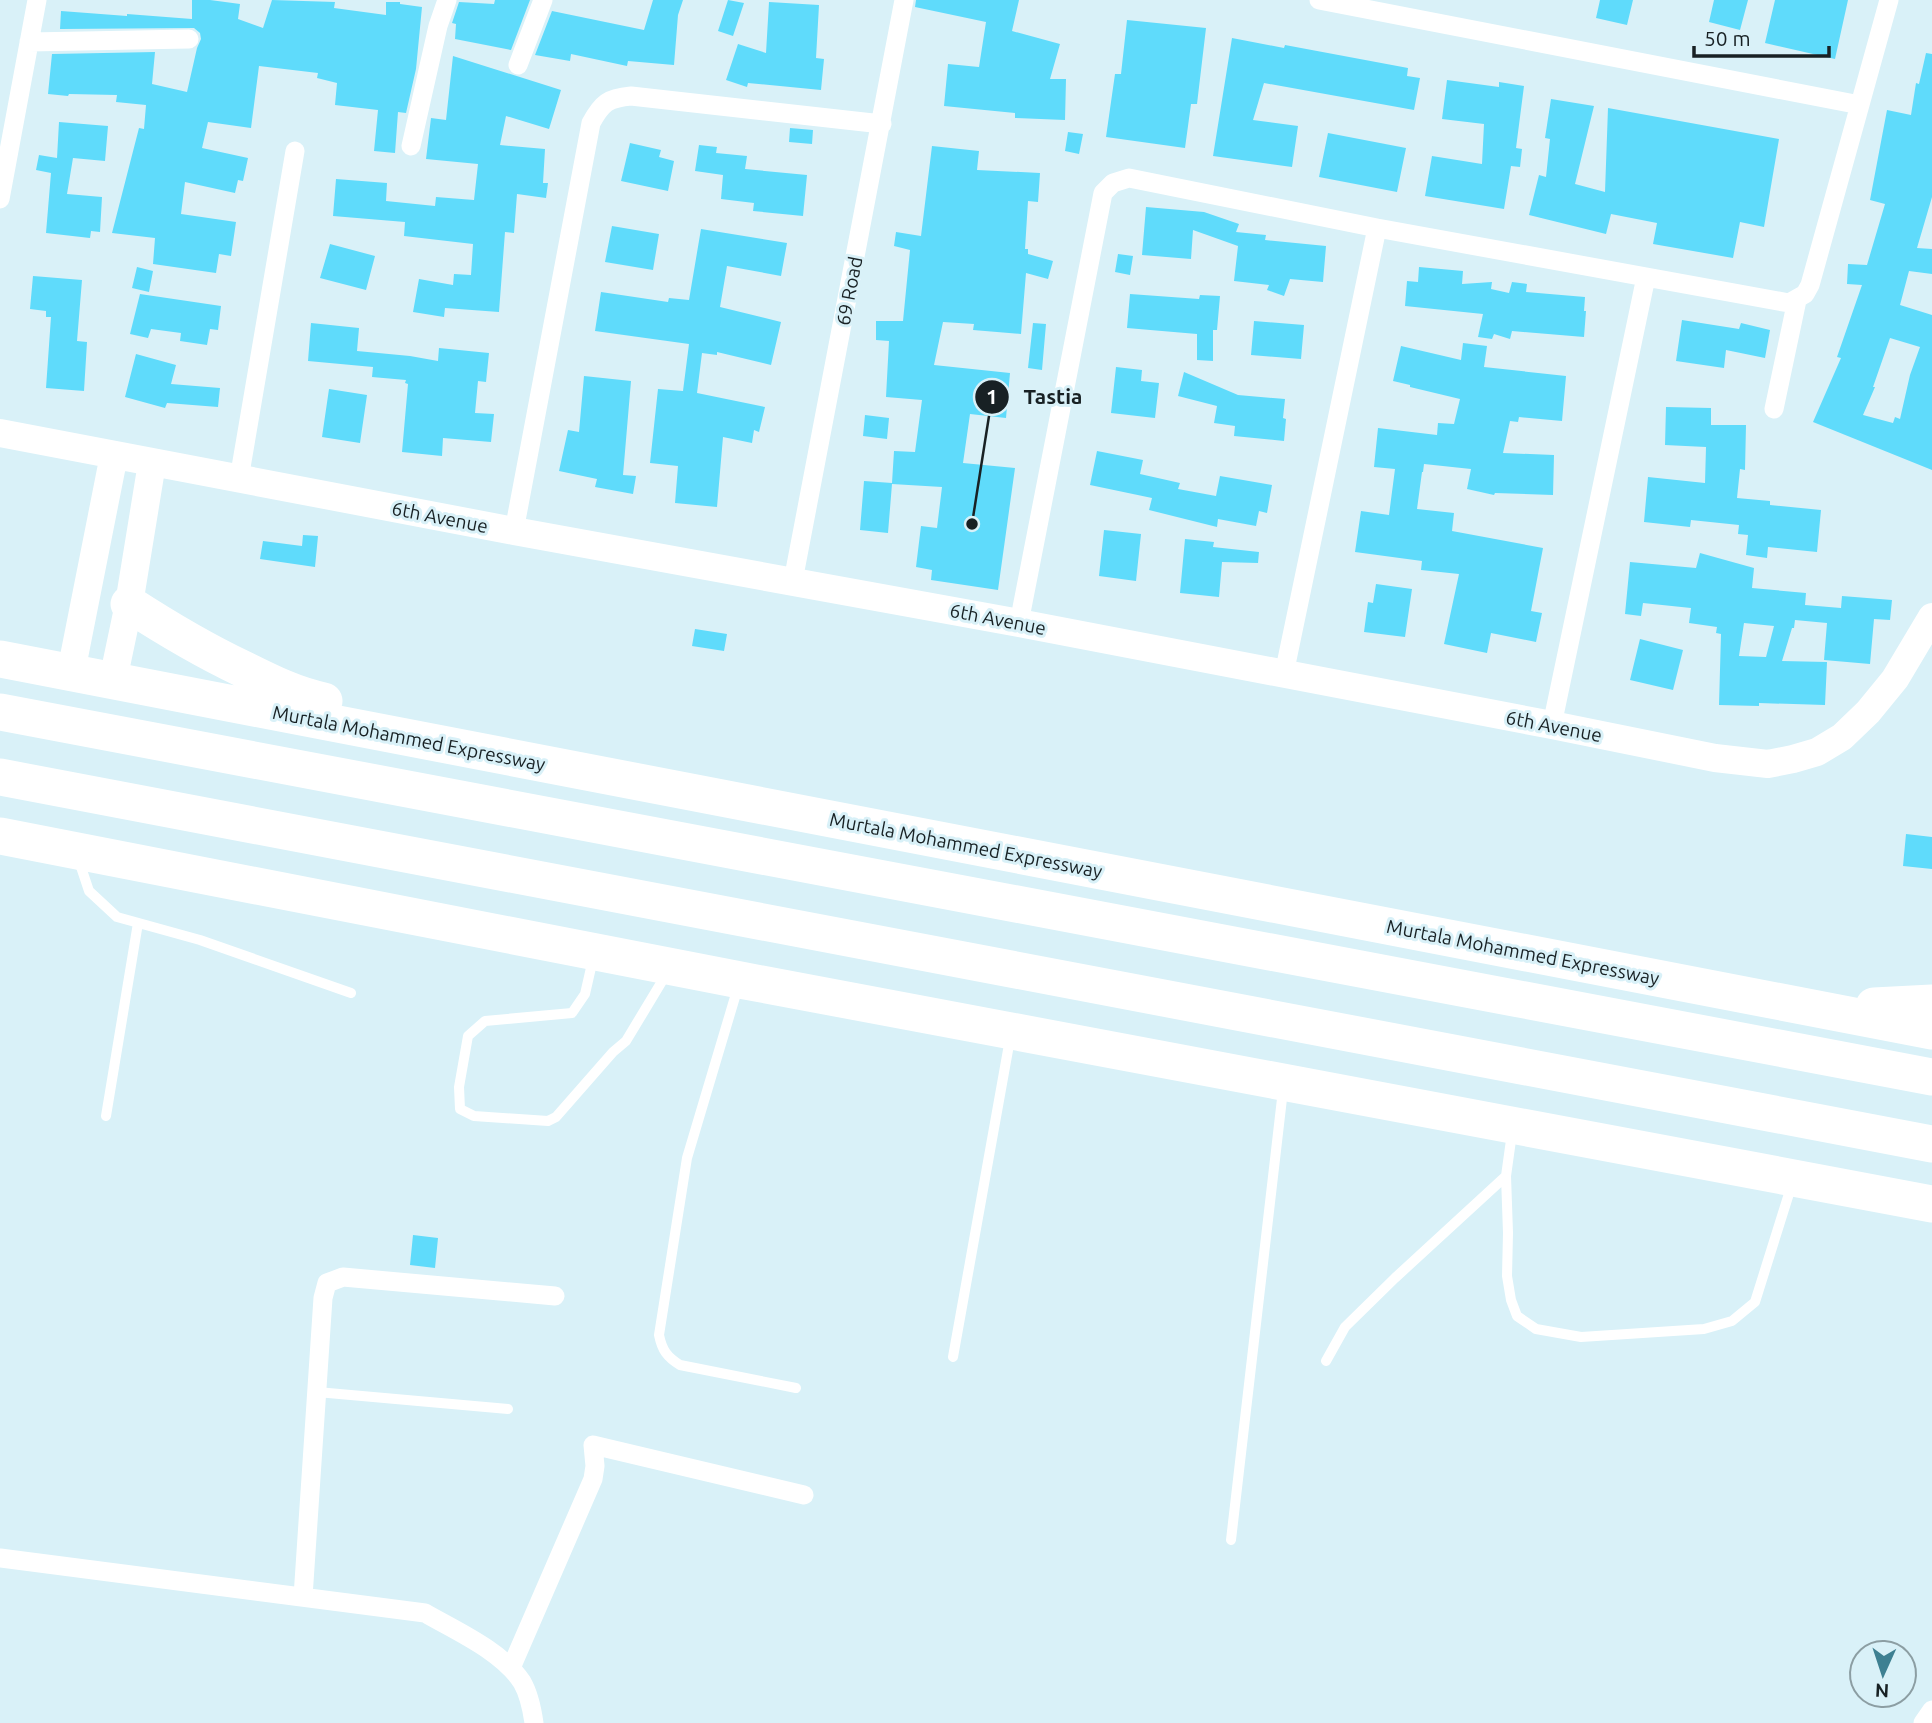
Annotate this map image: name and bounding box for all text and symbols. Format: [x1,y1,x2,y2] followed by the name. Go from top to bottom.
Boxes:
[1694,14,1829,58] scale bar
[1704,26,1751,50] text: 50 m
[832,255,866,327] street label: 69 Road
[974,376,1096,418] callout: Tastia
[986,384,998,408] text: 1
[1024,384,1082,408] text: Tastia
[390,497,490,537] street label: 6th Avenue
[948,599,1048,639] street label: 6th Avenue
[271,701,547,775] street label: Murtala Mohammed Expressway
[1504,706,1604,746] street label: 6th Avenue
[828,808,1104,882] street label: Murtala Mohammed Expressway
[1385,915,1661,989] street label: Murtala Mohammed Expressway
[1848,1639,1918,1709] north arrow
[1874,1680,1890,1702] text: N

